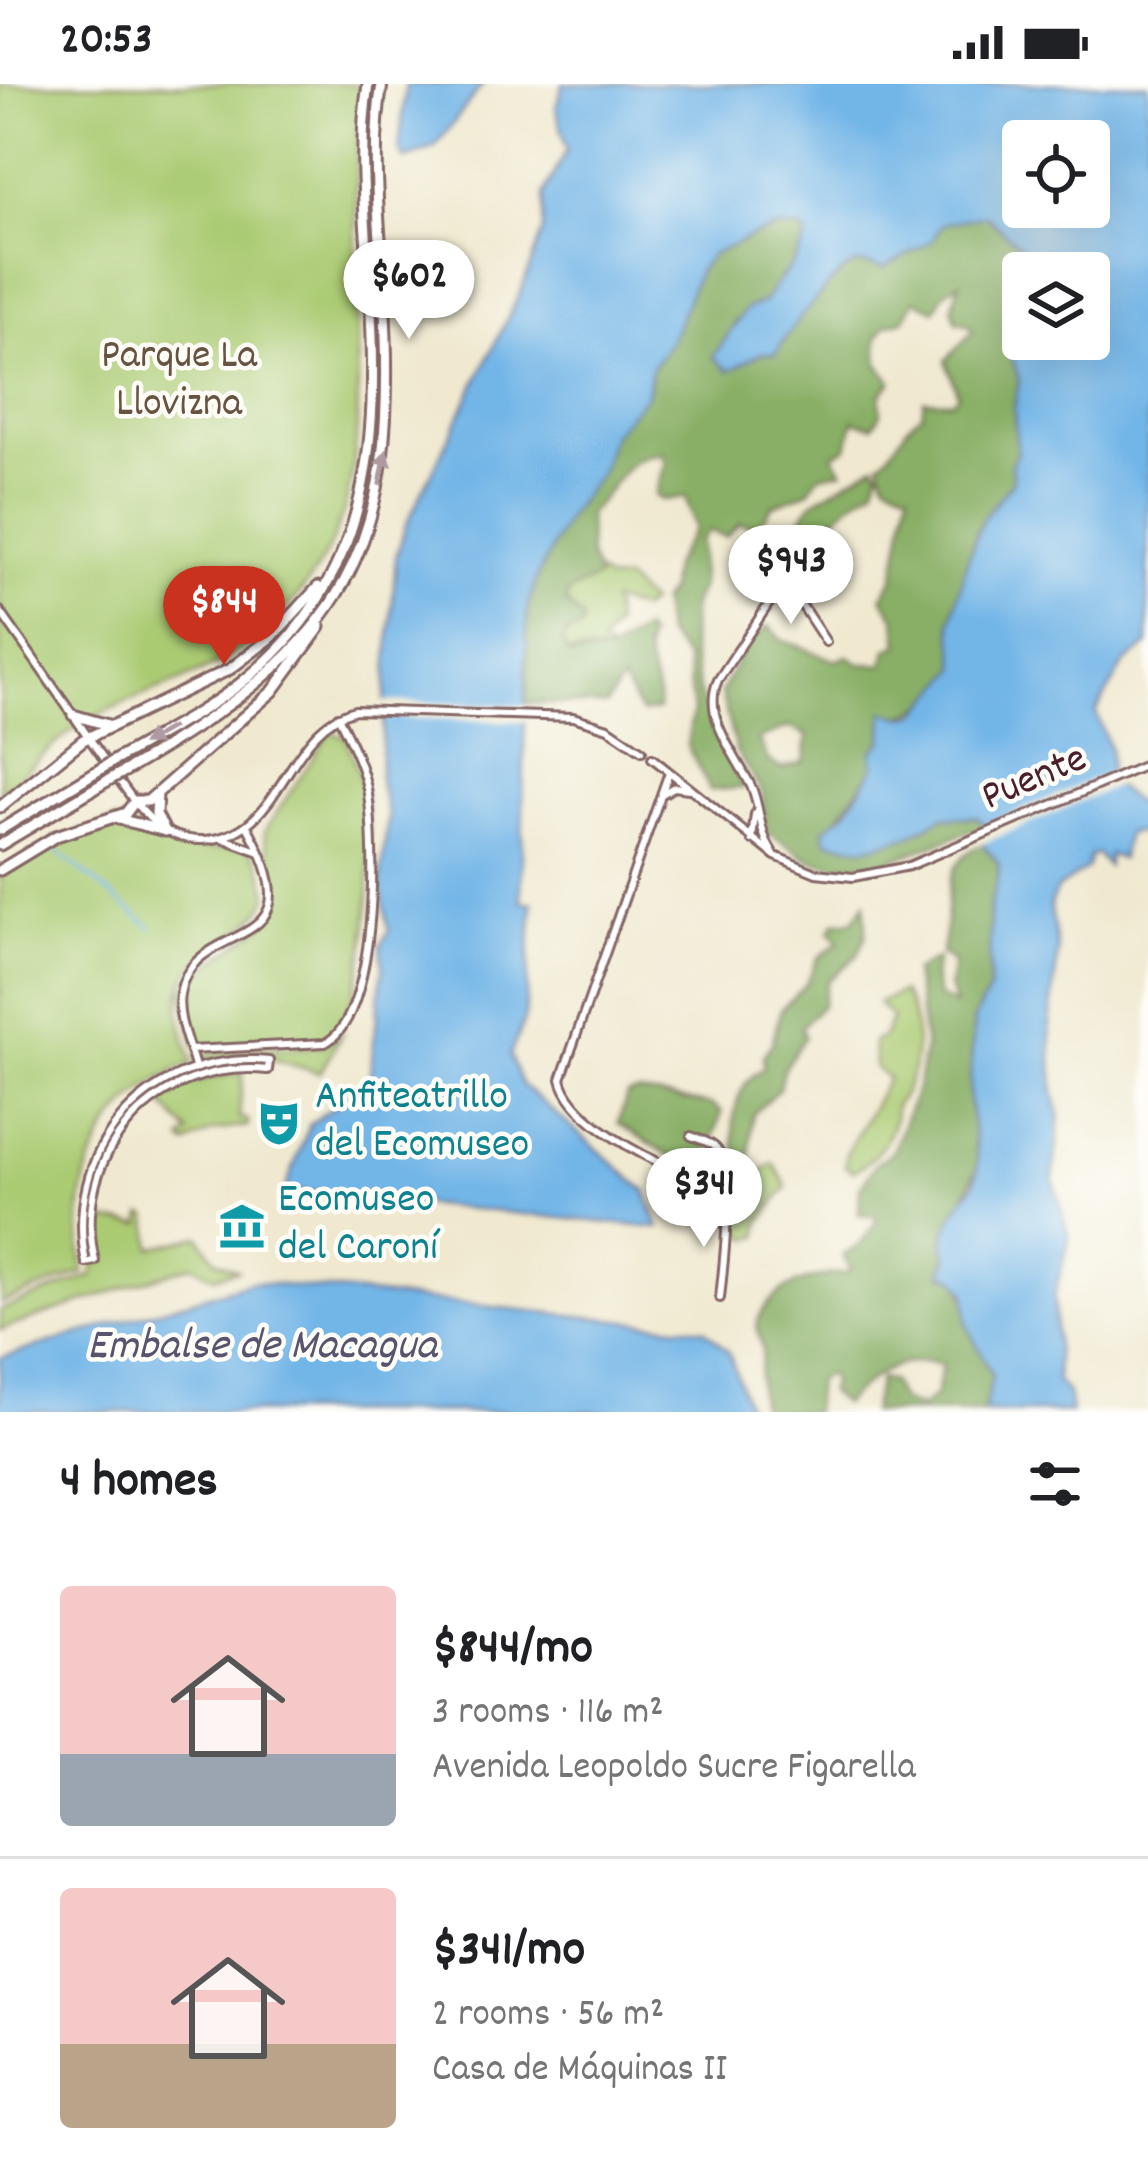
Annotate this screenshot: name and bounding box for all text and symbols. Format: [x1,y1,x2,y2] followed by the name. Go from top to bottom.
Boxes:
[60,10,152,74] text: 20:53
[1002,120,1110,360] map controls
[1002,120,1110,228] button: locate
[338,240,480,342] pin: $602
[370,251,448,306] text: $602
[1002,252,1110,360] button: layers
[101,328,258,436] park label: Parque La Llovizna
[374,449,393,487] one-way arrow
[720,525,862,627] pin: $943
[755,536,827,591] text: $943
[153,566,295,668] pin: $844
[190,577,258,632] text: $844
[140,725,174,746] one-way arrow
[973,731,1097,829] street label: Puente
[315,1069,529,1177] place label: Anfiteatrillo del Ecomuseo
[254,1098,304,1148] theatre icon: Anfiteatrillo del Ecomuseo
[633,1148,775,1250] pin: $341
[673,1159,735,1214] text: $341
[278,1172,441,1280] place label: Ecomuseo del Caroní
[217,1201,267,1251] museum icon: Ecomuseo del Caroní
[87,1316,439,1380] water label: Embalse de Macagua
[60,1448,218,1520] text: 4 homes
[1022,1451,1088,1517] icon: filters
[432,1615,593,1687] text: $844/mo
[156,1634,300,1778] icon: home
[432,1687,664,1742] text: 3 rooms · 116 m²
[432,1742,916,1797] text: Avenida Leopoldo Sucre Figarella
[432,1917,585,1989] text: $341/mo
[156,1936,300,2080] icon: home
[432,1989,664,2044] text: 2 rooms · 56 m²
[432,2044,727,2099] text: Casa de Máquinas II

